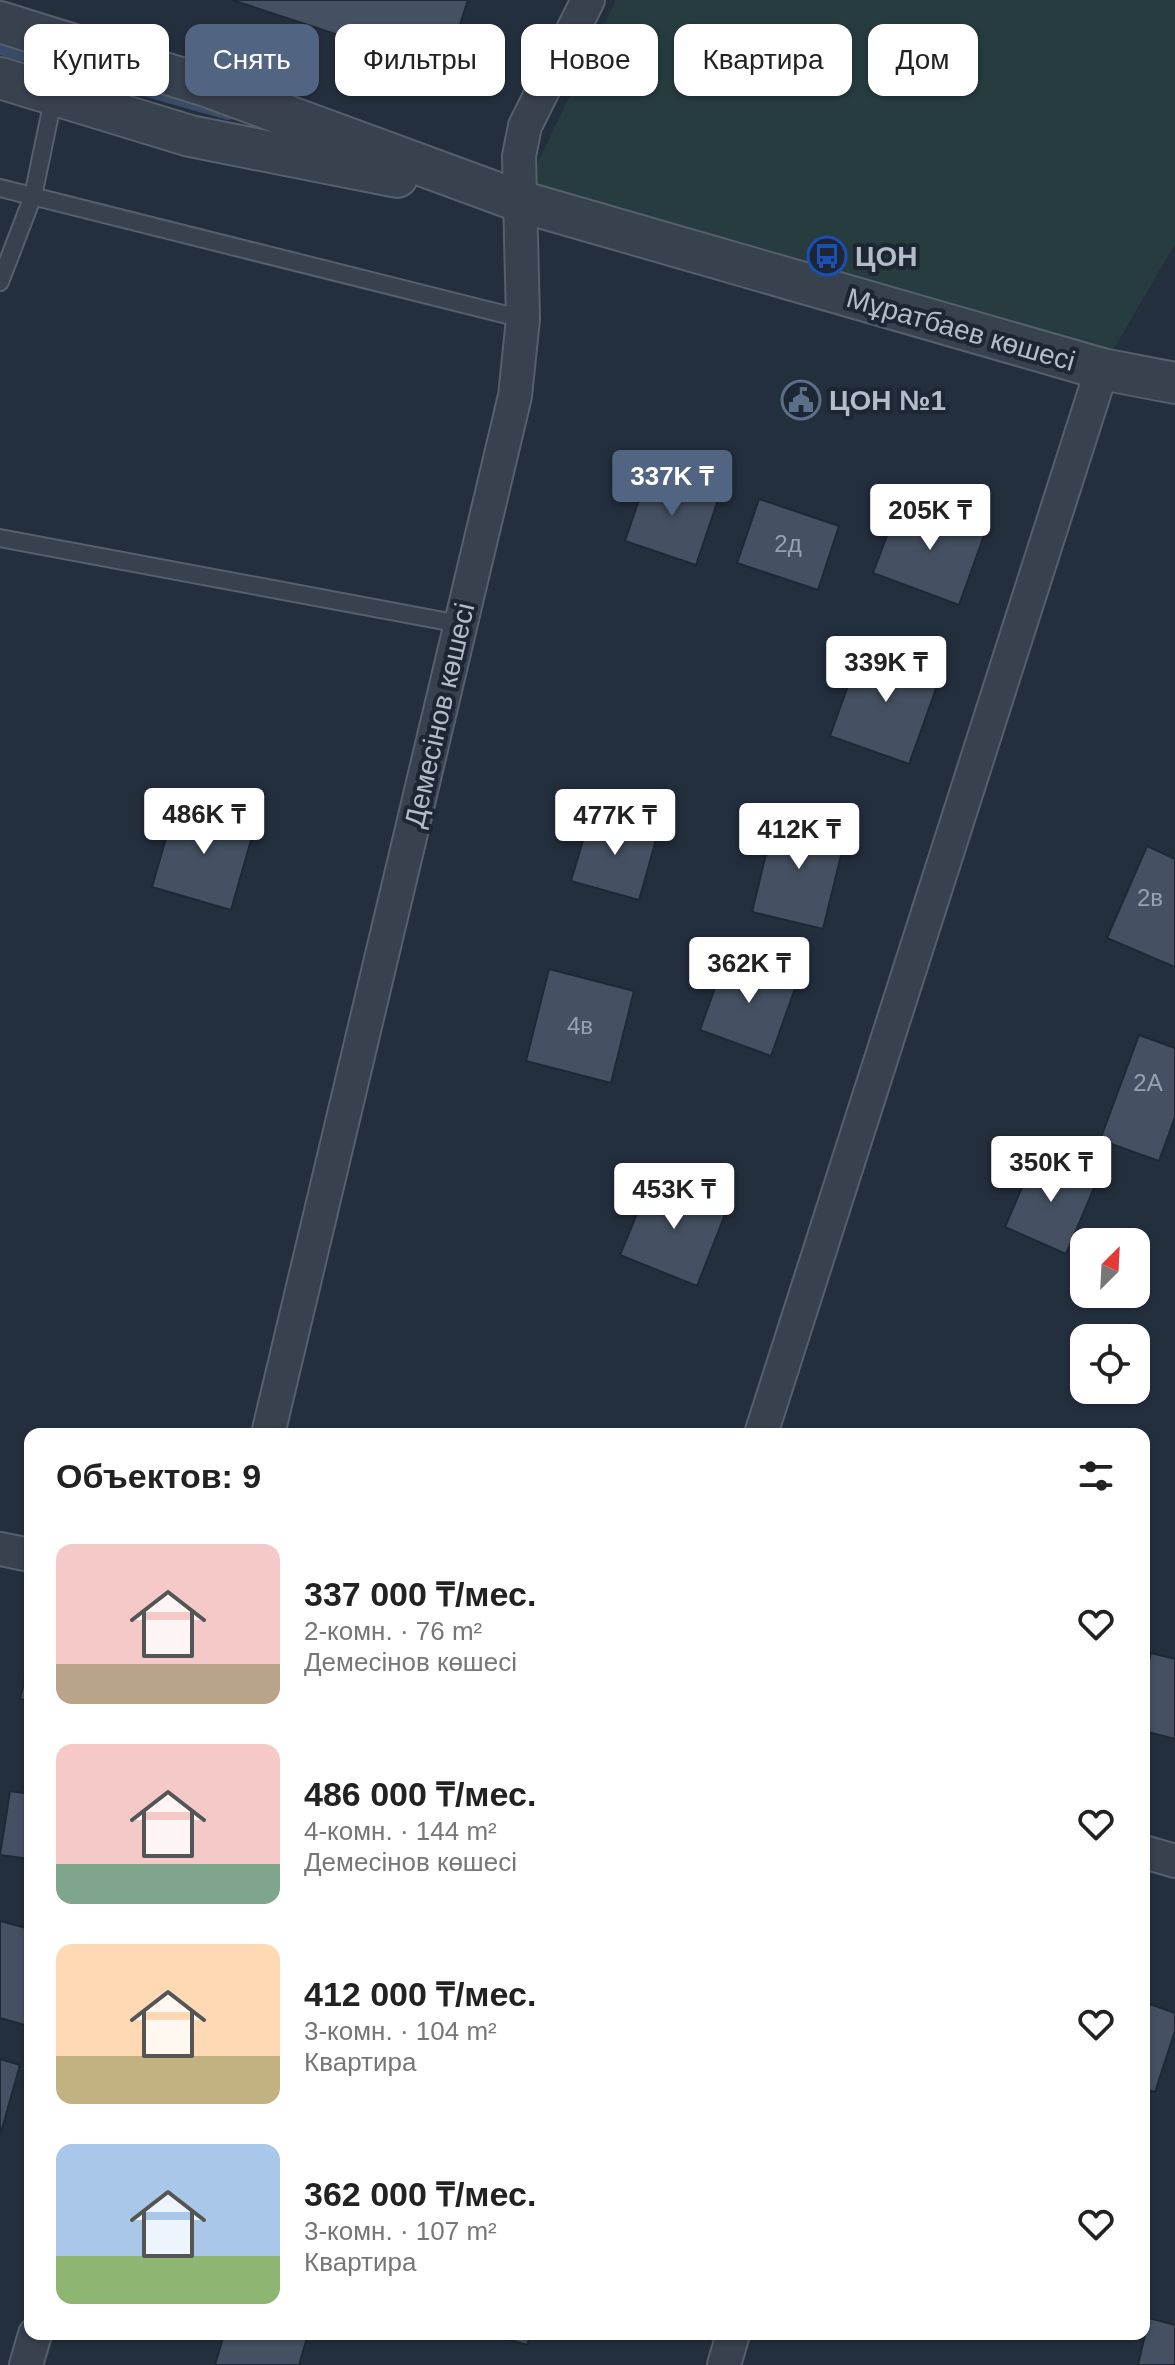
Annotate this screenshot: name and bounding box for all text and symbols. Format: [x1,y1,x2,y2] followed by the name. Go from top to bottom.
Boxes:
[24,24,169,96] chip: Купить
[185,24,319,96] chip: Снять
[335,24,505,96] chip: Фильтры
[521,24,658,96] chip: Новое
[674,24,852,96] chip: Квартира
[868,24,978,96] chip: Дом
[806,235,848,277] bus stop icon: ЦОН
[855,241,917,272] place label: ЦОН
[843,282,1079,377] street label: Мұратбаев көшесі
[780,379,822,421] public building icon: ЦОН №1
[829,385,946,416] place label: ЦОН №1
[607,450,737,518] pin: 337K ₸
[630,461,714,491] text: 337K ₸
[865,484,995,552] pin: 205K ₸
[888,495,972,525] text: 205K ₸
[774,530,802,557] house number: 2д
[399,600,480,830] street label: Демесінов көшесі
[821,636,951,704] pin: 339K ₸
[844,647,928,677] text: 339K ₸
[139,788,269,856] pin: 486K ₸
[550,789,680,857] pin: 477K ₸
[162,799,246,829] text: 486K ₸
[573,800,657,830] text: 477K ₸
[734,803,864,871] pin: 412K ₸
[757,814,841,844] text: 412K ₸
[1137,884,1163,911] house number: 2в
[684,937,814,1005] pin: 362K ₸
[707,948,791,978] text: 362K ₸
[567,1012,593,1039] house number: 4в
[1133,1069,1163,1096] house number: 2А
[986,1136,1116,1204] pin: 350K ₸
[1009,1147,1093,1177] text: 350K ₸
[609,1163,739,1231] pin: 453K ₸
[632,1174,716,1204] text: 453K ₸
[1070,1228,1150,1308] north arrow
[1070,1228,1150,1404] map controls
[1070,1324,1150,1404] button: locate
[1074,1454,1118,1498] icon: filters
[56,1457,261,1495] text: Объектов: 9
[304,1575,536,1613] text: 337 000 ₸/мес.
[120,1576,216,1672] icon: home
[1074,1602,1118,1646] icon: heart
[304,1616,482,1646] text: 2-комн. · 76 m²
[304,1647,517,1677] text: Демесінов көшесі
[304,1775,536,1813] text: 486 000 ₸/мес.
[120,1776,216,1872] icon: home
[1074,1802,1118,1846] icon: heart
[304,1816,497,1846] text: 4-комн. · 144 m²
[304,1847,517,1877] text: Демесінов көшесі
[304,1975,536,2013] text: 412 000 ₸/мес.
[120,1976,216,2072] icon: home
[1074,2002,1118,2046] icon: heart
[304,2016,497,2046] text: 3-комн. · 104 m²
[304,2047,416,2077] text: Квартира
[304,2175,536,2213] text: 362 000 ₸/мес.
[120,2176,216,2272] icon: home
[1074,2202,1118,2246] icon: heart
[304,2216,497,2246] text: 3-комн. · 107 m²
[304,2247,416,2277] text: Квартира

